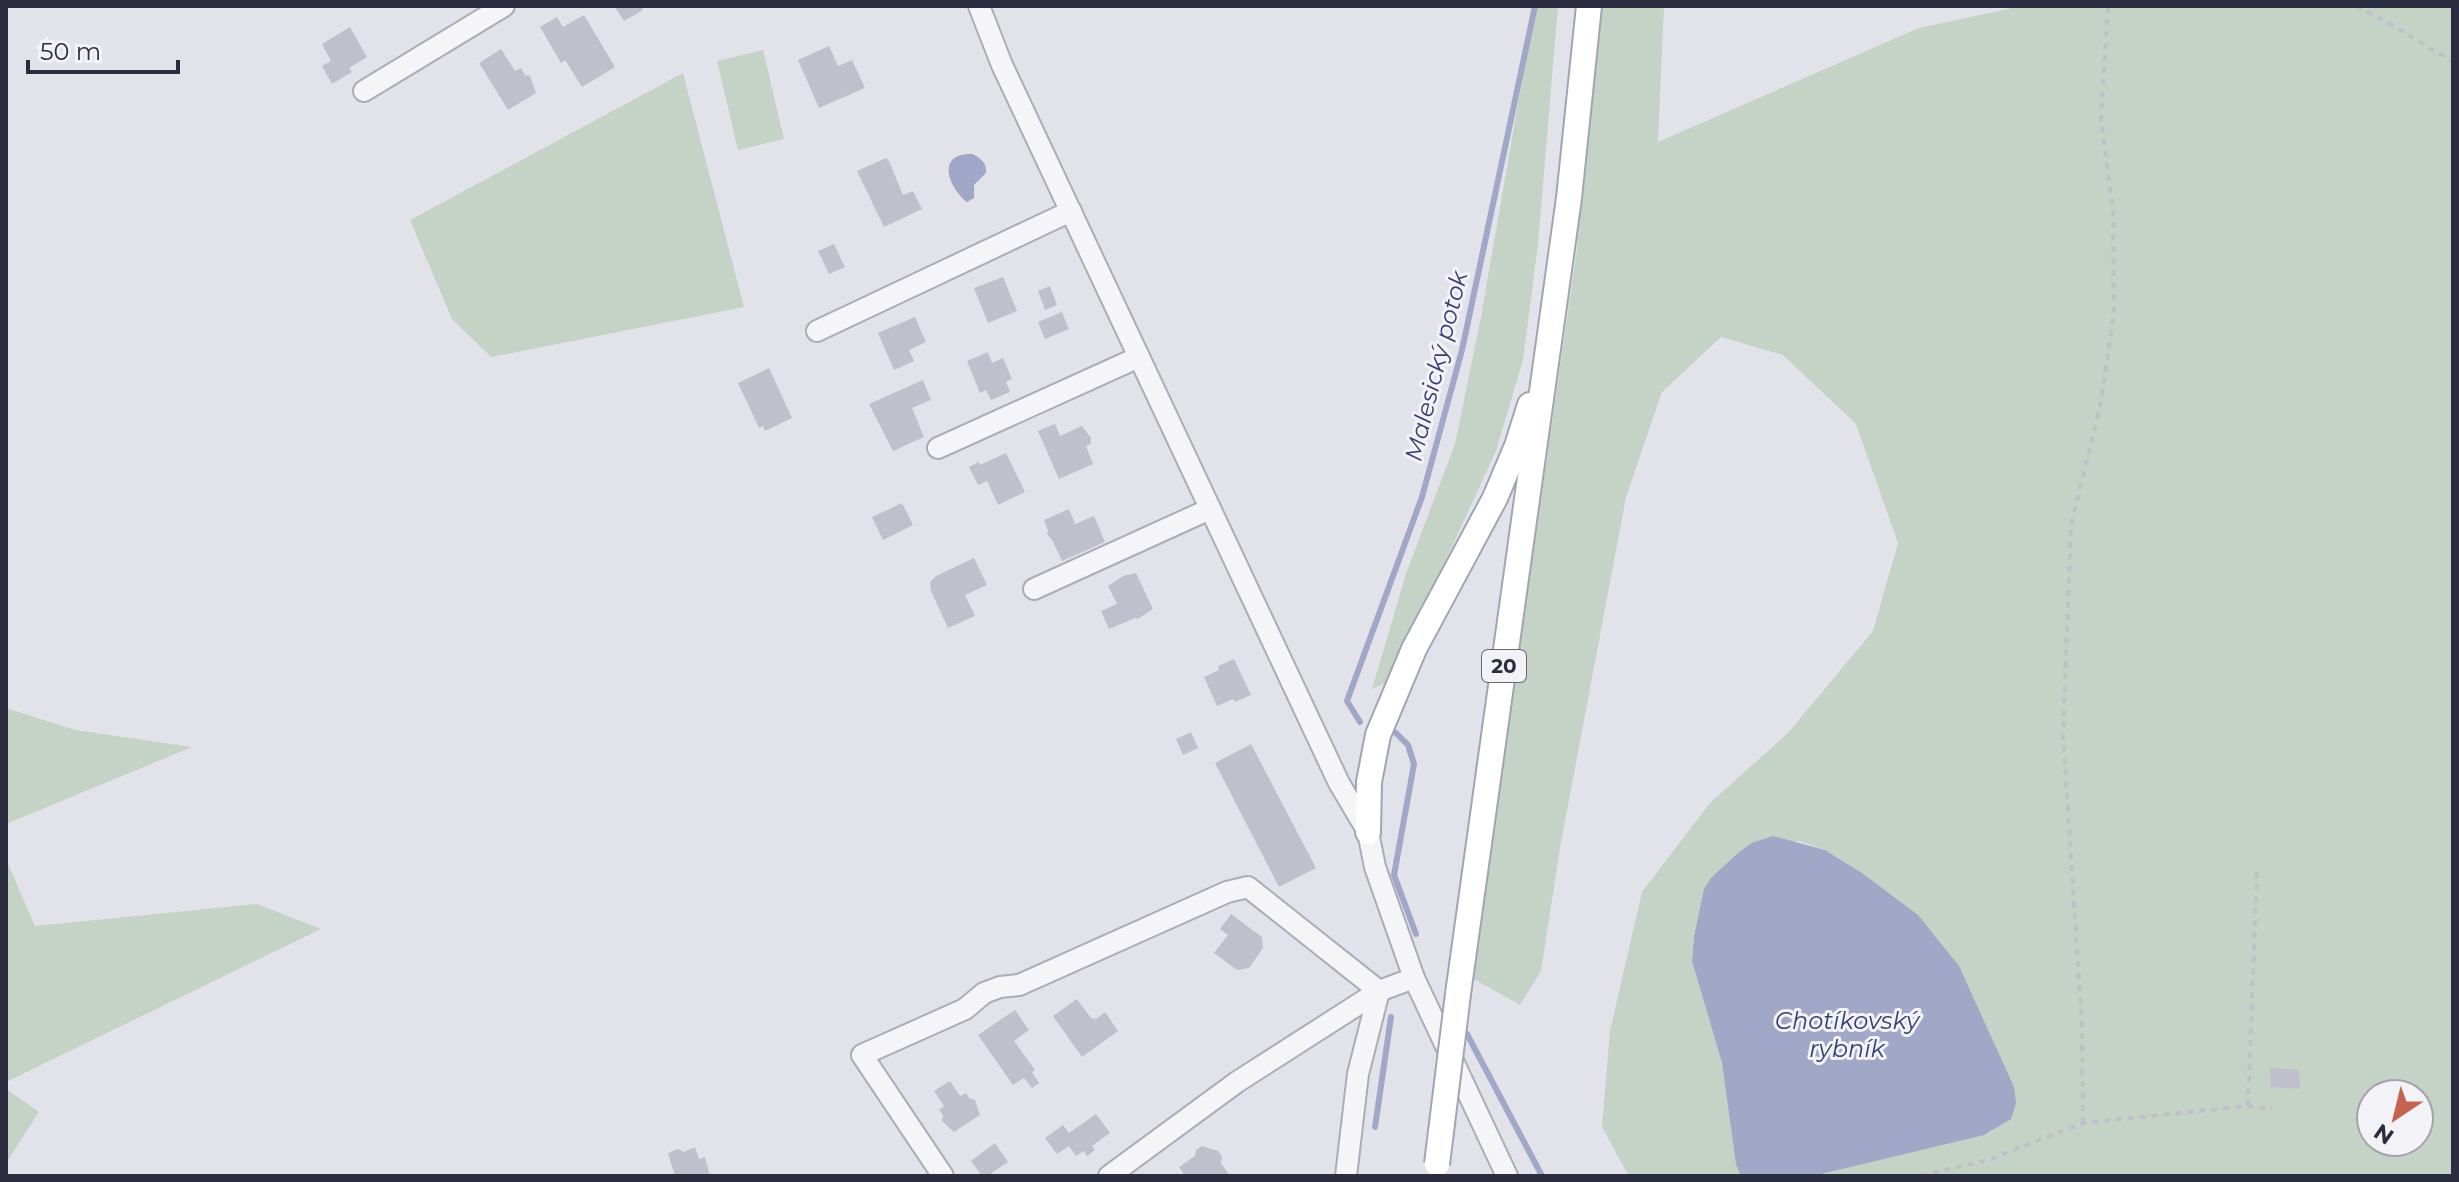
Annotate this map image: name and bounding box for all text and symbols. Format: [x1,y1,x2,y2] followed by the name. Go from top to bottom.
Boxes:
[28,24,178,74] scale bar
[40,37,101,66] text: 50 m
[1398,266,1474,464] water label: Malesický potok
[1482,650,1526,682] road number: 20
[1775,1006,1921,1063] water label: Chotíkovský rybník
[2355,1078,2435,1158] north arrow
[2369,1118,2399,1150] text: N

